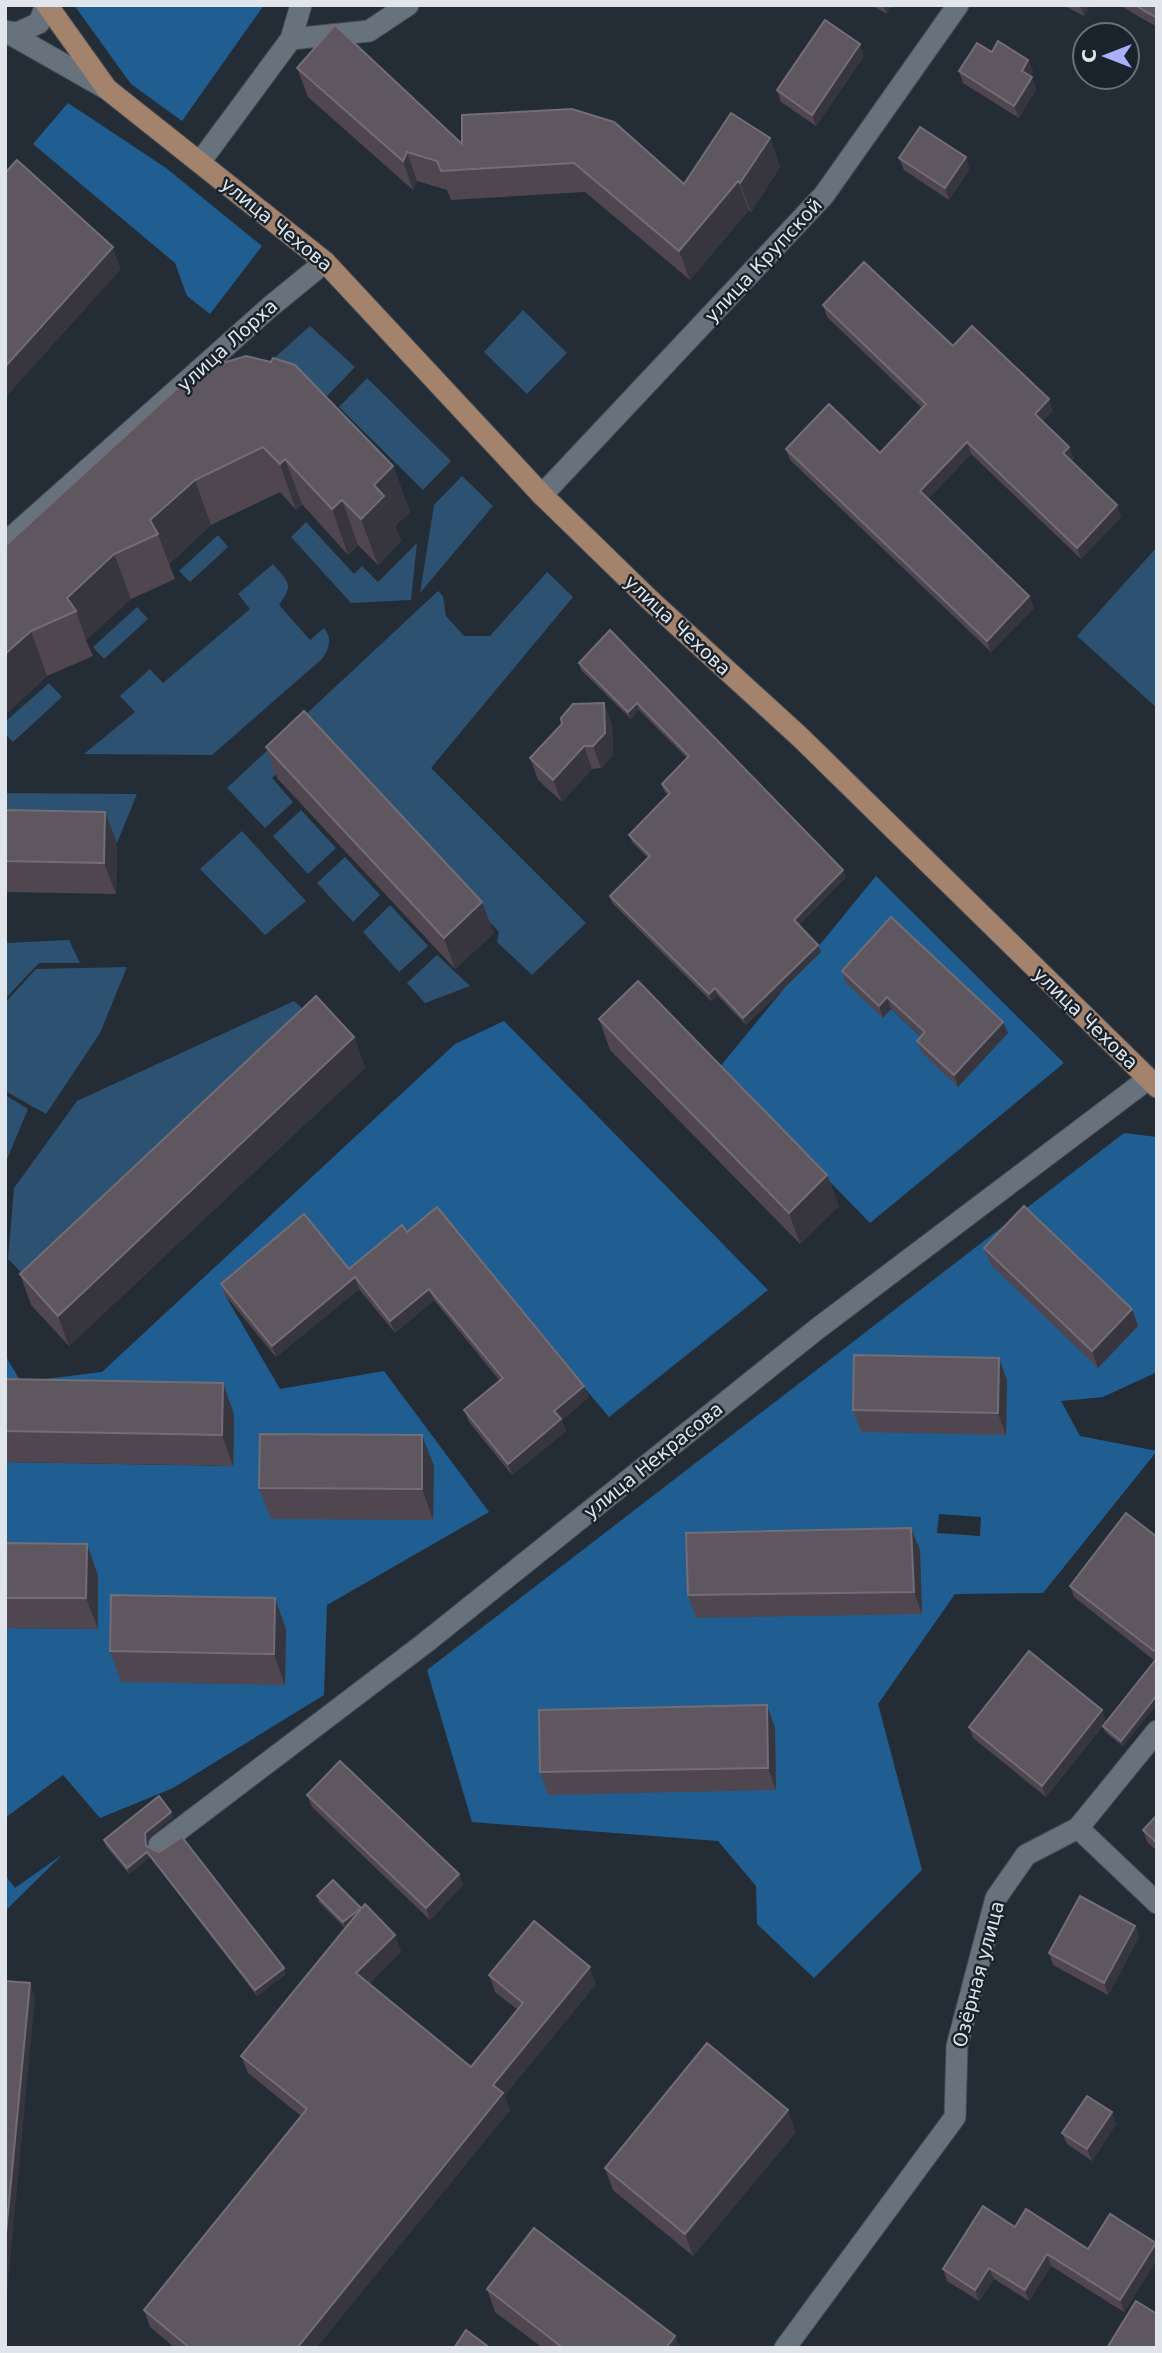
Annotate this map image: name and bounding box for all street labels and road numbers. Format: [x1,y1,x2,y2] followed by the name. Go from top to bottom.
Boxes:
[217,172,337,276] street label: улица Чехова
[700,193,826,327] street label: улица Крупской
[172,294,282,396] street label: улица Лорха
[620,570,736,680] street label: улица Чехова
[1029,963,1143,1073] street label: улица Чехова
[579,1397,727,1523] street label: улица Некрасова
[948,1898,1008,2050] street label: Озёрная улица

